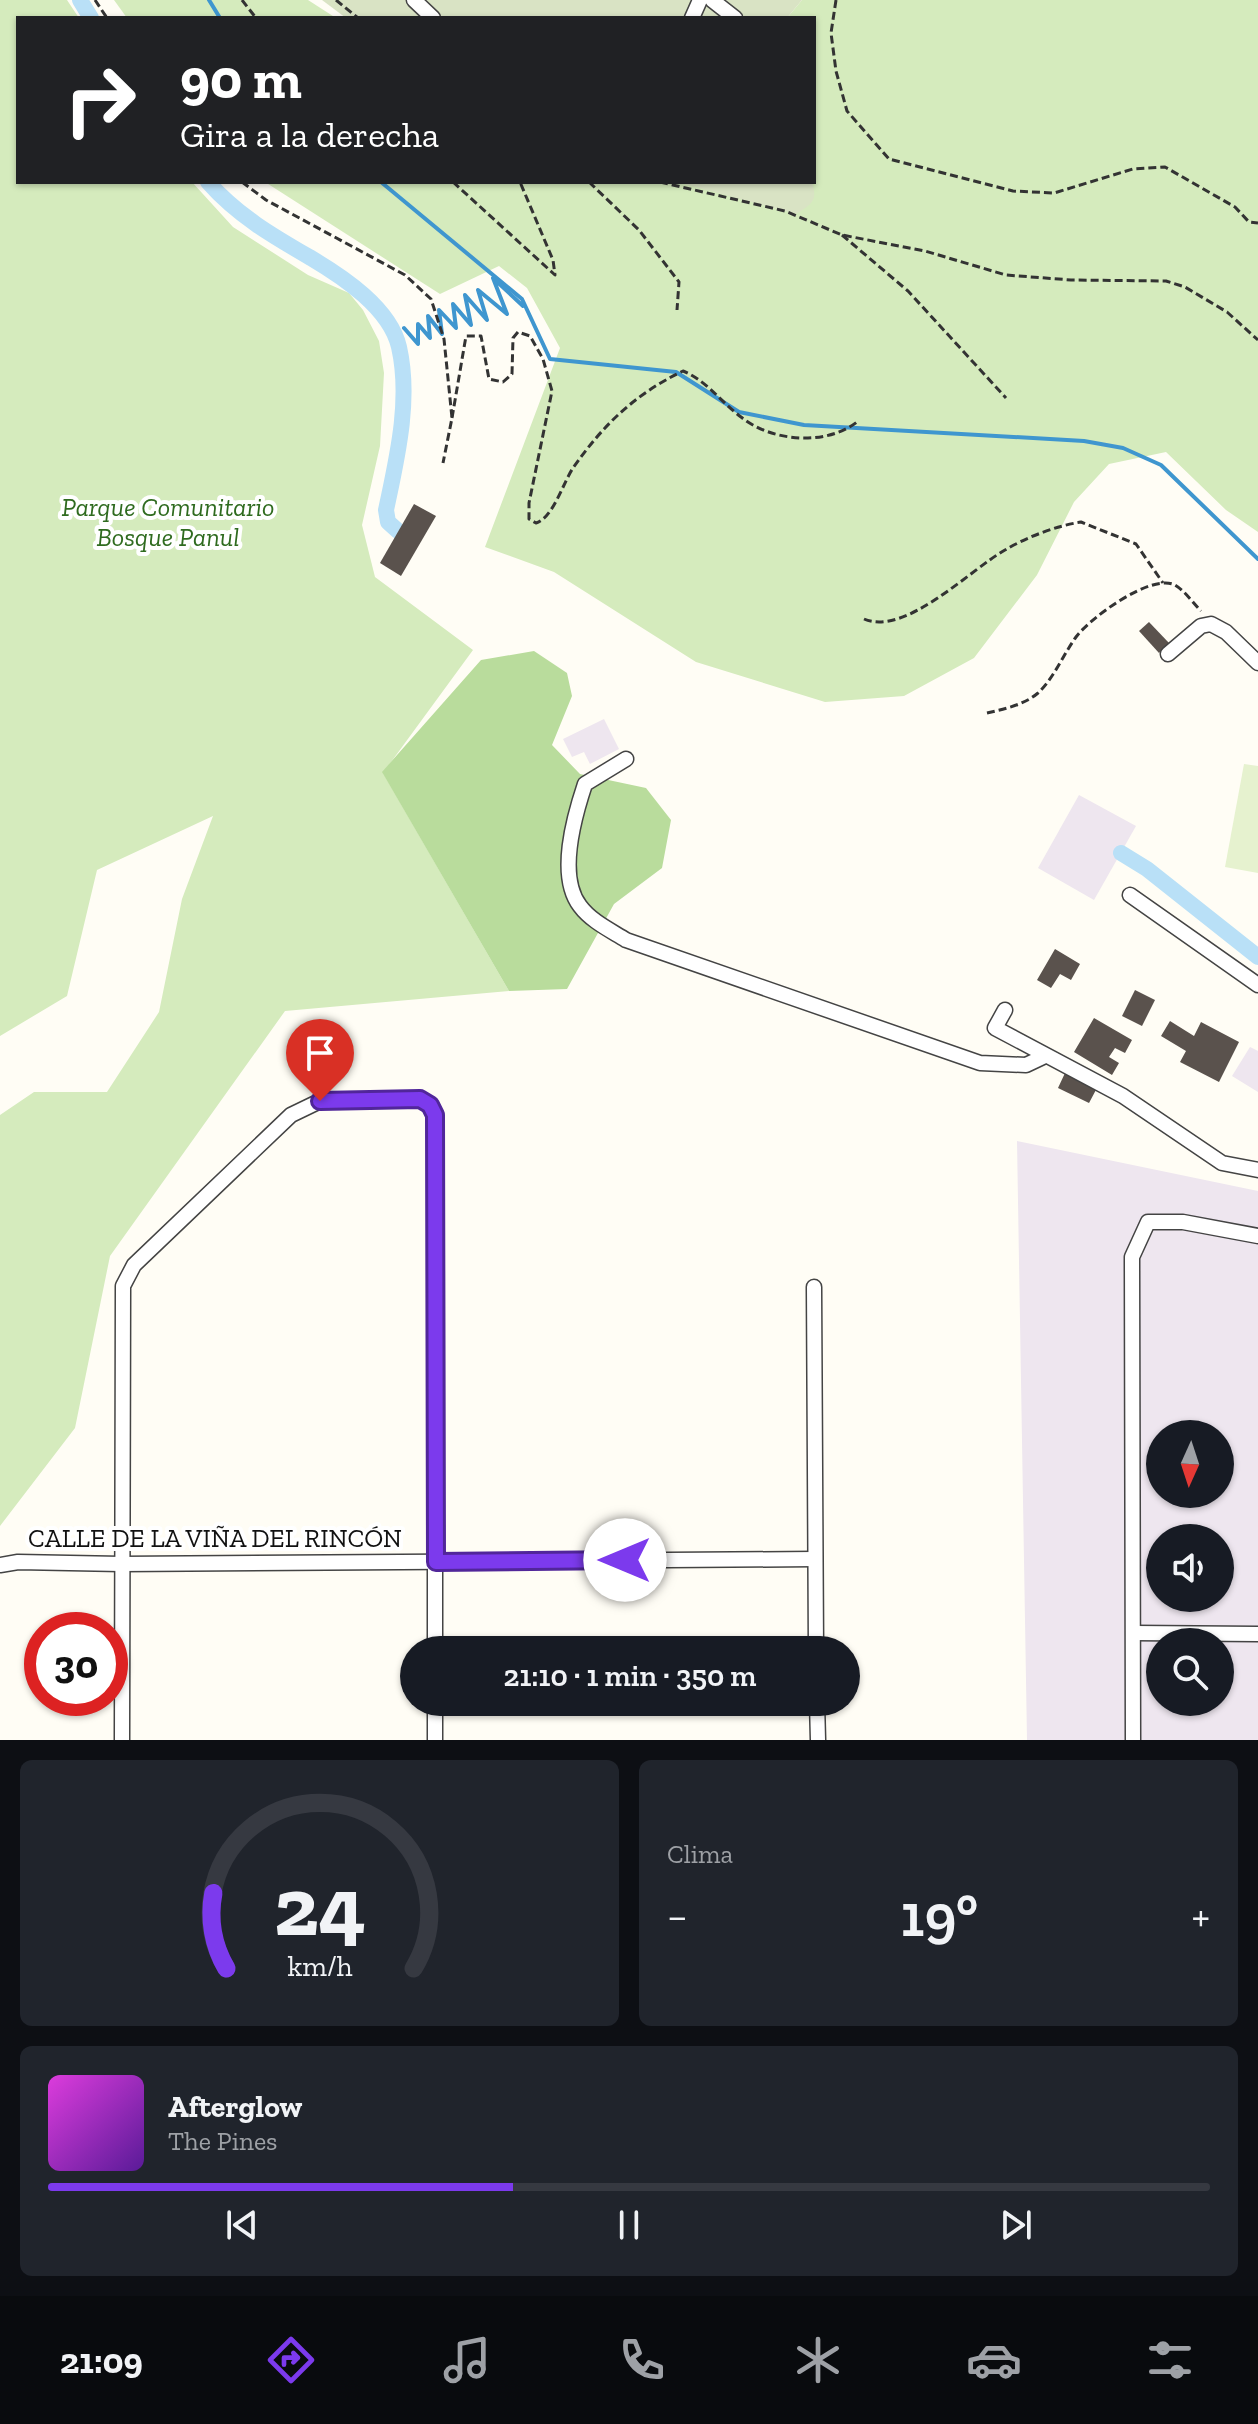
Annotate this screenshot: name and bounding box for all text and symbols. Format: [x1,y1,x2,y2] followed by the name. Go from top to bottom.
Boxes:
[180,45,302,112] text: 90 m
[48,48,152,152] icon: right
[180,113,439,156] text: Gira a la derecha
[61,491,275,553] park label: Parque Comunitario Bosque Panul
[286,1019,354,1101] pin
[298,1031,342,1075] icon: arrive
[1146,1420,1234,1508] north arrow
[1146,1420,1234,1716] map controls
[583,1518,667,1602] position arrow
[28,1522,402,1554] street label: CALLE DE LA VIÑA DEL RINCÓN
[1146,1524,1234,1612] button: sound
[24,1612,128,1716] speed limit sign: 30
[1146,1628,1234,1716] button: search
[504,1658,756,1694] text: 21:10 · 1 min · 350 m
[667,1838,733,1870] text: Clima
[273,1856,366,1956] text: 24
[901,1879,978,1951] text: 19°
[667,1889,688,1942] text: −
[1191,1889,1210,1942] text: +
[287,1949,352,1983] text: km/h
[168,2089,302,2125] text: Afterglow
[168,2125,278,2157] text: The Pines
[220,2203,264,2247] icon: previous
[607,2203,651,2247] icon: pause
[994,2203,1038,2247] icon: next
[263,2332,319,2388] icon: directions
[439,2332,495,2388] icon: music
[614,2332,670,2388] icon: phone
[790,2332,846,2388] icon: climate
[966,2332,1022,2388] icon: car
[1142,2332,1198,2388] icon: filters
[60,2339,143,2382] text: 21:09

